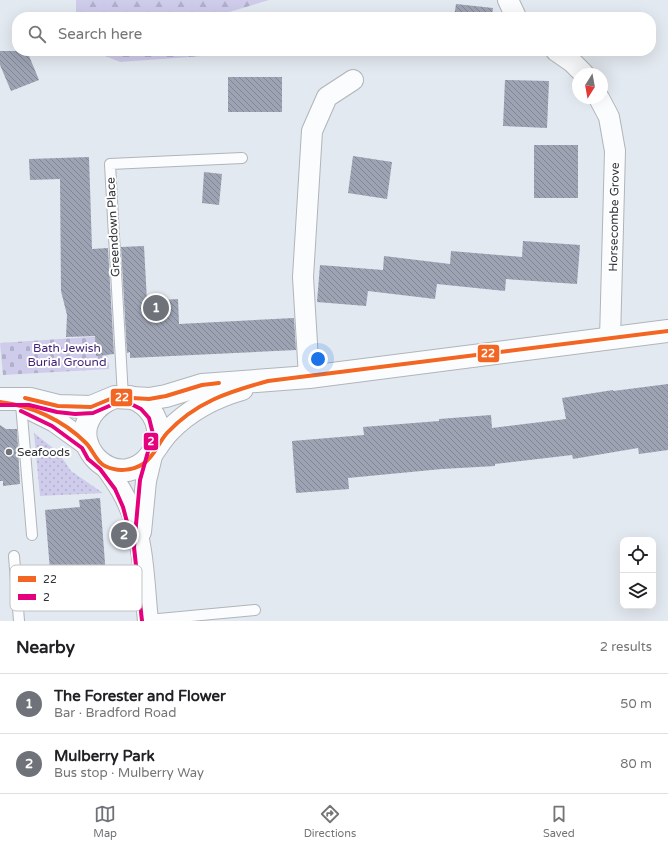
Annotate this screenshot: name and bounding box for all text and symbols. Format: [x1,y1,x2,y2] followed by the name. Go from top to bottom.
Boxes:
[12,12,656,56] search box
[26,23,48,45] icon: search
[58,25,142,43] text: Search here
[572,68,608,104] north arrow
[606,162,622,272] street label: Horsecombe Grove
[103,177,123,277] street label: Greendown Place
[143,293,169,323] pin: 1
[28,341,106,369] park label: Bath Jewish Burial Ground
[477,344,500,363] line badge: 22
[481,347,495,360] text: 22
[308,349,328,369] your location
[110,388,133,407] line badge: 22
[115,391,129,404] text: 22
[143,432,159,451] line badge: 2
[148,435,155,448] text: 2
[17,445,70,459] place label: Seafoods
[4,447,14,457] marker: Seafoods
[111,520,137,550] pin: 2
[620,537,656,609] map controls
[620,537,656,573] button: locate
[10,565,142,611] legend
[43,573,57,586] text: 22
[620,573,656,609] button: layers
[43,591,50,604] text: 2
[16,637,75,658] text: Nearby
[600,639,652,655] text: 2 results
[54,687,226,705] text: The Forester and Flower
[25,696,33,712] text: 1
[620,696,652,712] text: 50 m
[54,705,176,721] text: Bar · Bradford Road
[54,747,155,765] text: Mulberry Park
[25,756,33,772] text: 2
[620,756,652,772] text: 80 m
[54,765,204,781] text: Bus stop · Mulberry Way
[93,803,117,840] tab: Map
[304,803,356,840] tab: Directions
[543,803,575,840] tab: Saved

